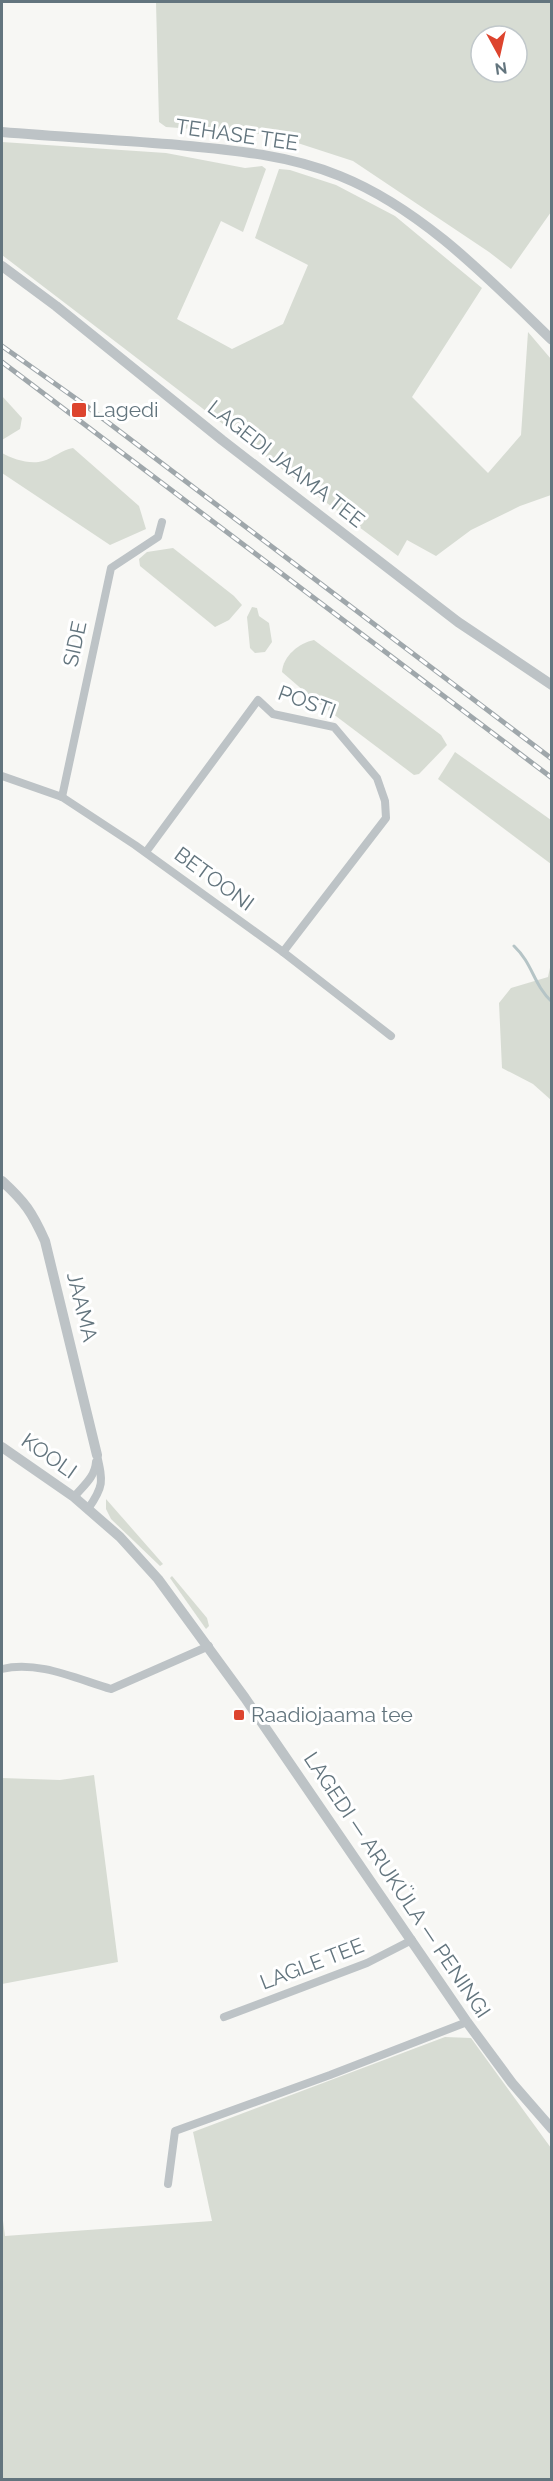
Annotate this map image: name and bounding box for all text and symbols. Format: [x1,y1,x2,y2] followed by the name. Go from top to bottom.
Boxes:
[469,24,529,84] north arrow
[494,58,508,79] text: N
[174,114,300,155] street label: TEHASE TEE
[203,395,370,533] street label: LAGEDI JAAMA TEE
[92,397,159,422] place label: Lagedi
[70,401,88,419] marker: Lagedi
[58,619,91,669] street label: SIDE
[275,680,339,723] street label: POSTI
[170,841,259,916] street label: BETOONI
[62,1270,103,1344] street label: JAAMA
[17,1428,82,1484] street label: KOOLI
[251,1702,413,1727] place label: Raadiojaama tee
[232,1708,246,1722] marker: Raadiojaama tee
[299,1747,496,2022] street label: LAGEDI — ARUKÜLA — PENINGI
[256,1932,367,1995] street label: LAGLE TEE

